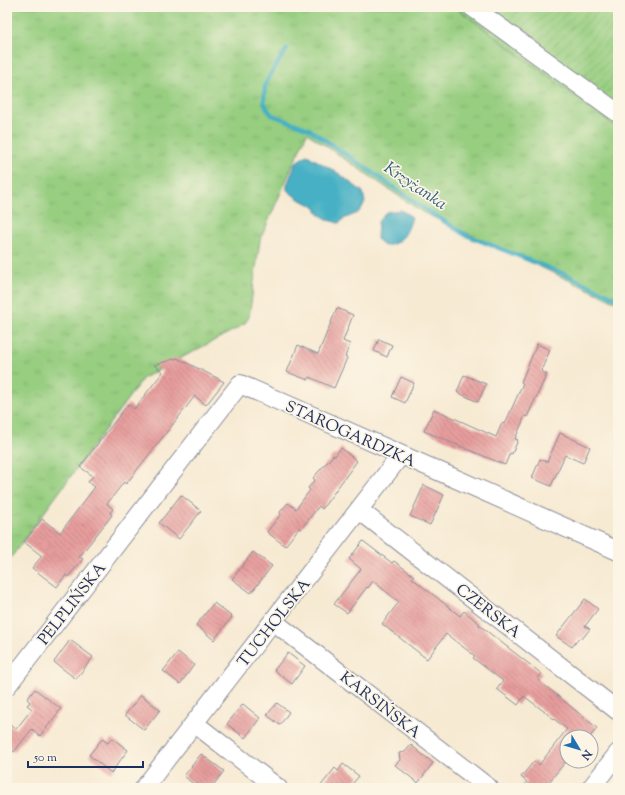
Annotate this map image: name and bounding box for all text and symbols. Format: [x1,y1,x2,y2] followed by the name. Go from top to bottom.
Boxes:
[378,157,451,217] water label: Krzyżanka
[281,396,419,474] street label: STAROGARDZKA
[33,558,113,651] street label: PELPLIŃSKA
[233,574,317,673] street label: TUCHOLSKA
[450,579,525,645] street label: CZERSKA
[334,666,426,745] street label: KARSIŃSKA
[559,729,599,769] north arrow
[28,743,143,769] scale bar
[577,745,596,763] text: N
[33,749,57,767] text: 50 m

